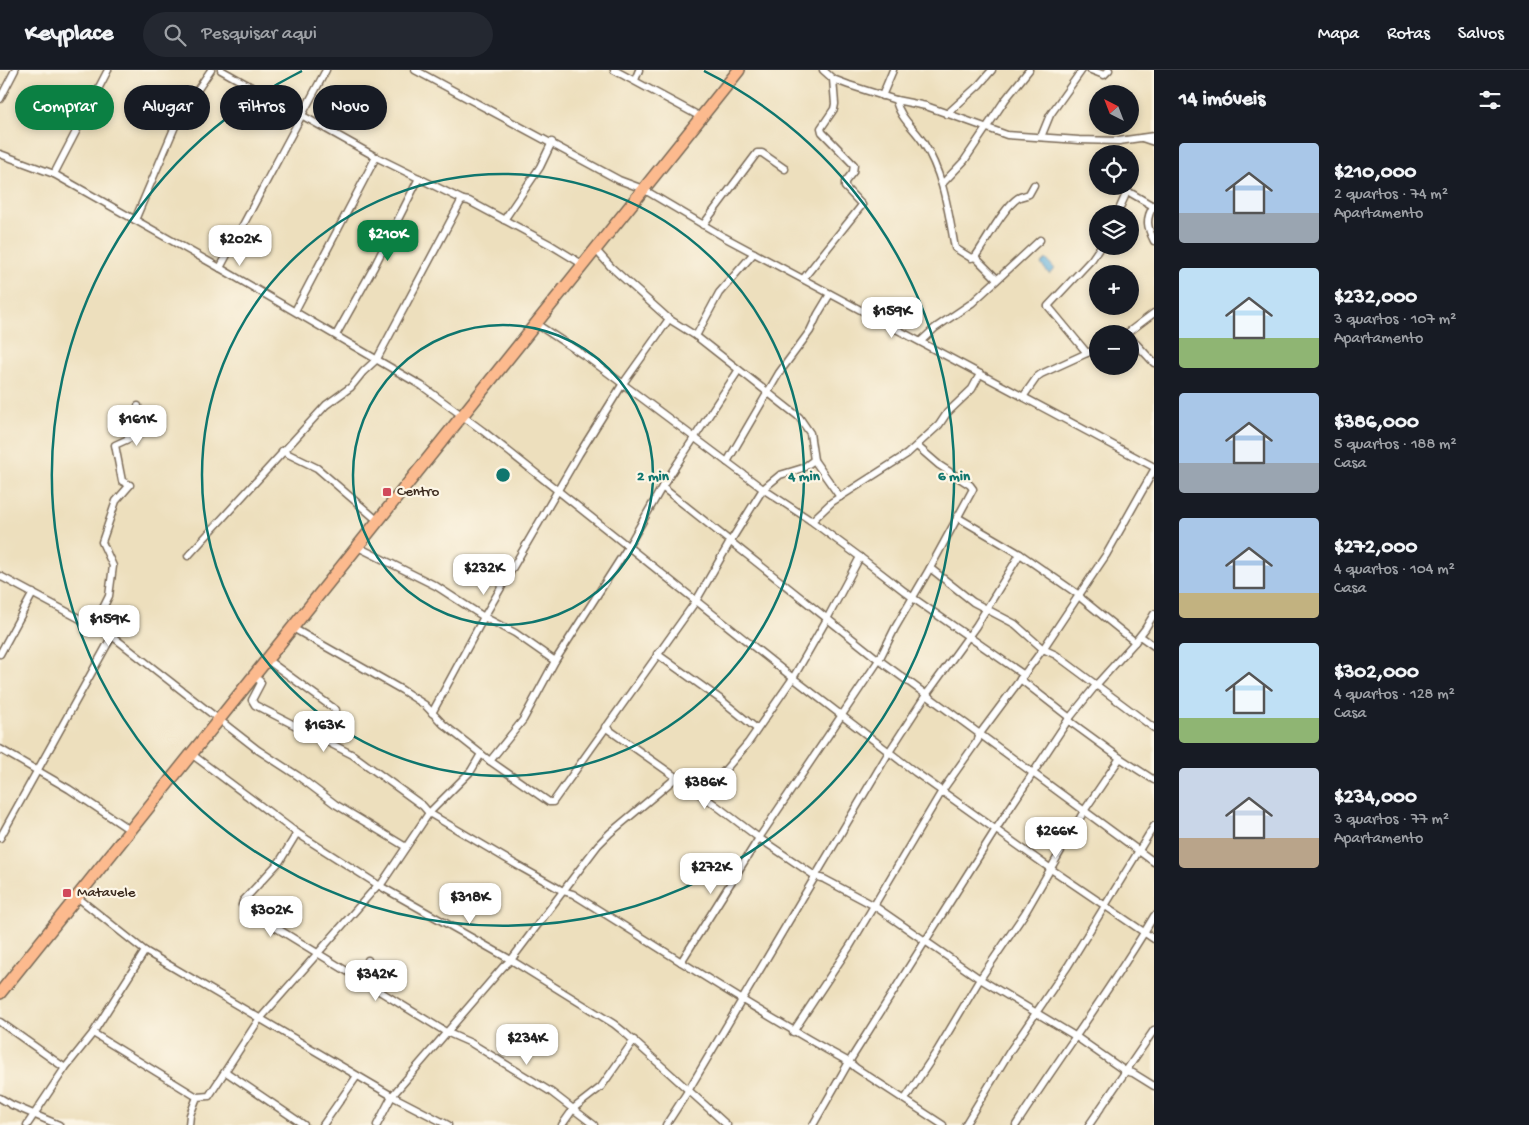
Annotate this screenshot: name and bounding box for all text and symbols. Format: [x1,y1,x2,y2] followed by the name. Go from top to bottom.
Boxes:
[143,12,493,57] search box
[25,20,113,49] text: Keyplace
[161,21,189,49] icon: search
[201,23,317,46] text: Pesquisar aqui
[1318,24,1359,45] text: Mapa
[1387,24,1430,45] text: Rotas
[1458,24,1504,45] text: Salvos
[15,85,114,130] chip: Comprar
[124,85,210,130] chip: Alugar
[220,85,303,130] chip: Filtros
[313,85,387,130] chip: Novo
[1089,85,1139,135] north arrow
[1089,85,1139,375] map controls
[1476,86,1504,114] icon: filters
[1179,88,1265,113] text: 14 imóveis
[1089,145,1139,195] button: locate
[1334,161,1417,186] text: $210,000
[1219,163,1279,223] icon: home
[1334,186,1448,205] text: 2 quartos · 74 m²
[1089,205,1139,255] button: layers
[1334,205,1423,224] text: Apartamento
[353,220,423,262] pin: $210K
[205,224,275,267] pin: $202K
[368,226,408,245] text: $210K
[220,231,260,250] text: $202K
[1089,265,1139,315] button: +
[1334,286,1417,311] text: $232,000
[1219,288,1279,348] icon: home
[857,296,927,339] pin: $159K
[873,303,911,322] text: $159K
[1334,311,1456,330] text: 3 quartos · 107 m²
[1089,325,1139,375] button: −
[1334,330,1423,349] text: Apartamento
[102,404,172,447] pin: $161K
[118,411,156,430] text: $161K
[1334,411,1419,436] text: $386,000
[1219,413,1279,473] icon: home
[1334,436,1457,455] text: 5 quartos · 188 m²
[1334,455,1366,474] text: Casa
[494,466,512,484] centre of rings
[637,468,670,486] text: 2 min
[787,468,821,486] text: 4 min
[938,468,971,486] text: 6 min
[397,483,439,501] place label: Centro
[381,486,393,498] marker: Centro
[1334,536,1417,561] text: $272,000
[1219,538,1279,598] icon: home
[449,554,519,596] pin: $232K
[464,560,504,579] text: $232K
[1334,561,1455,580] text: 4 quartos · 104 m²
[1334,580,1366,599] text: Casa
[74,604,144,647] pin: $159K
[90,611,128,630] text: $159K
[1334,661,1419,686] text: $302,000
[1219,663,1279,723] icon: home
[1334,686,1455,705] text: 4 quartos · 128 m²
[1334,705,1366,724] text: Casa
[289,710,359,753] pin: $163K
[305,717,343,736] text: $163K
[670,768,740,810] pin: $386K
[684,774,726,793] text: $386K
[1334,786,1417,811] text: $234,000
[1219,788,1279,848] icon: home
[1334,811,1449,830] text: 3 quartos · 77 m²
[1021,816,1091,859] pin: $266K
[1036,823,1076,842] text: $266K
[1334,830,1423,849] text: Apartamento
[676,852,746,895] pin: $272K
[691,859,731,878] text: $272K
[435,882,505,925] pin: $318K
[77,884,136,902] place label: Matavele
[61,887,73,899] marker: Matavele
[450,889,490,908] text: $318K
[236,896,306,938] pin: $302K
[250,902,292,921] text: $302K
[341,960,411,1002] pin: $342K
[356,966,396,985] text: $342K
[492,1024,562,1066] pin: $234K
[507,1030,547,1049] text: $234K

